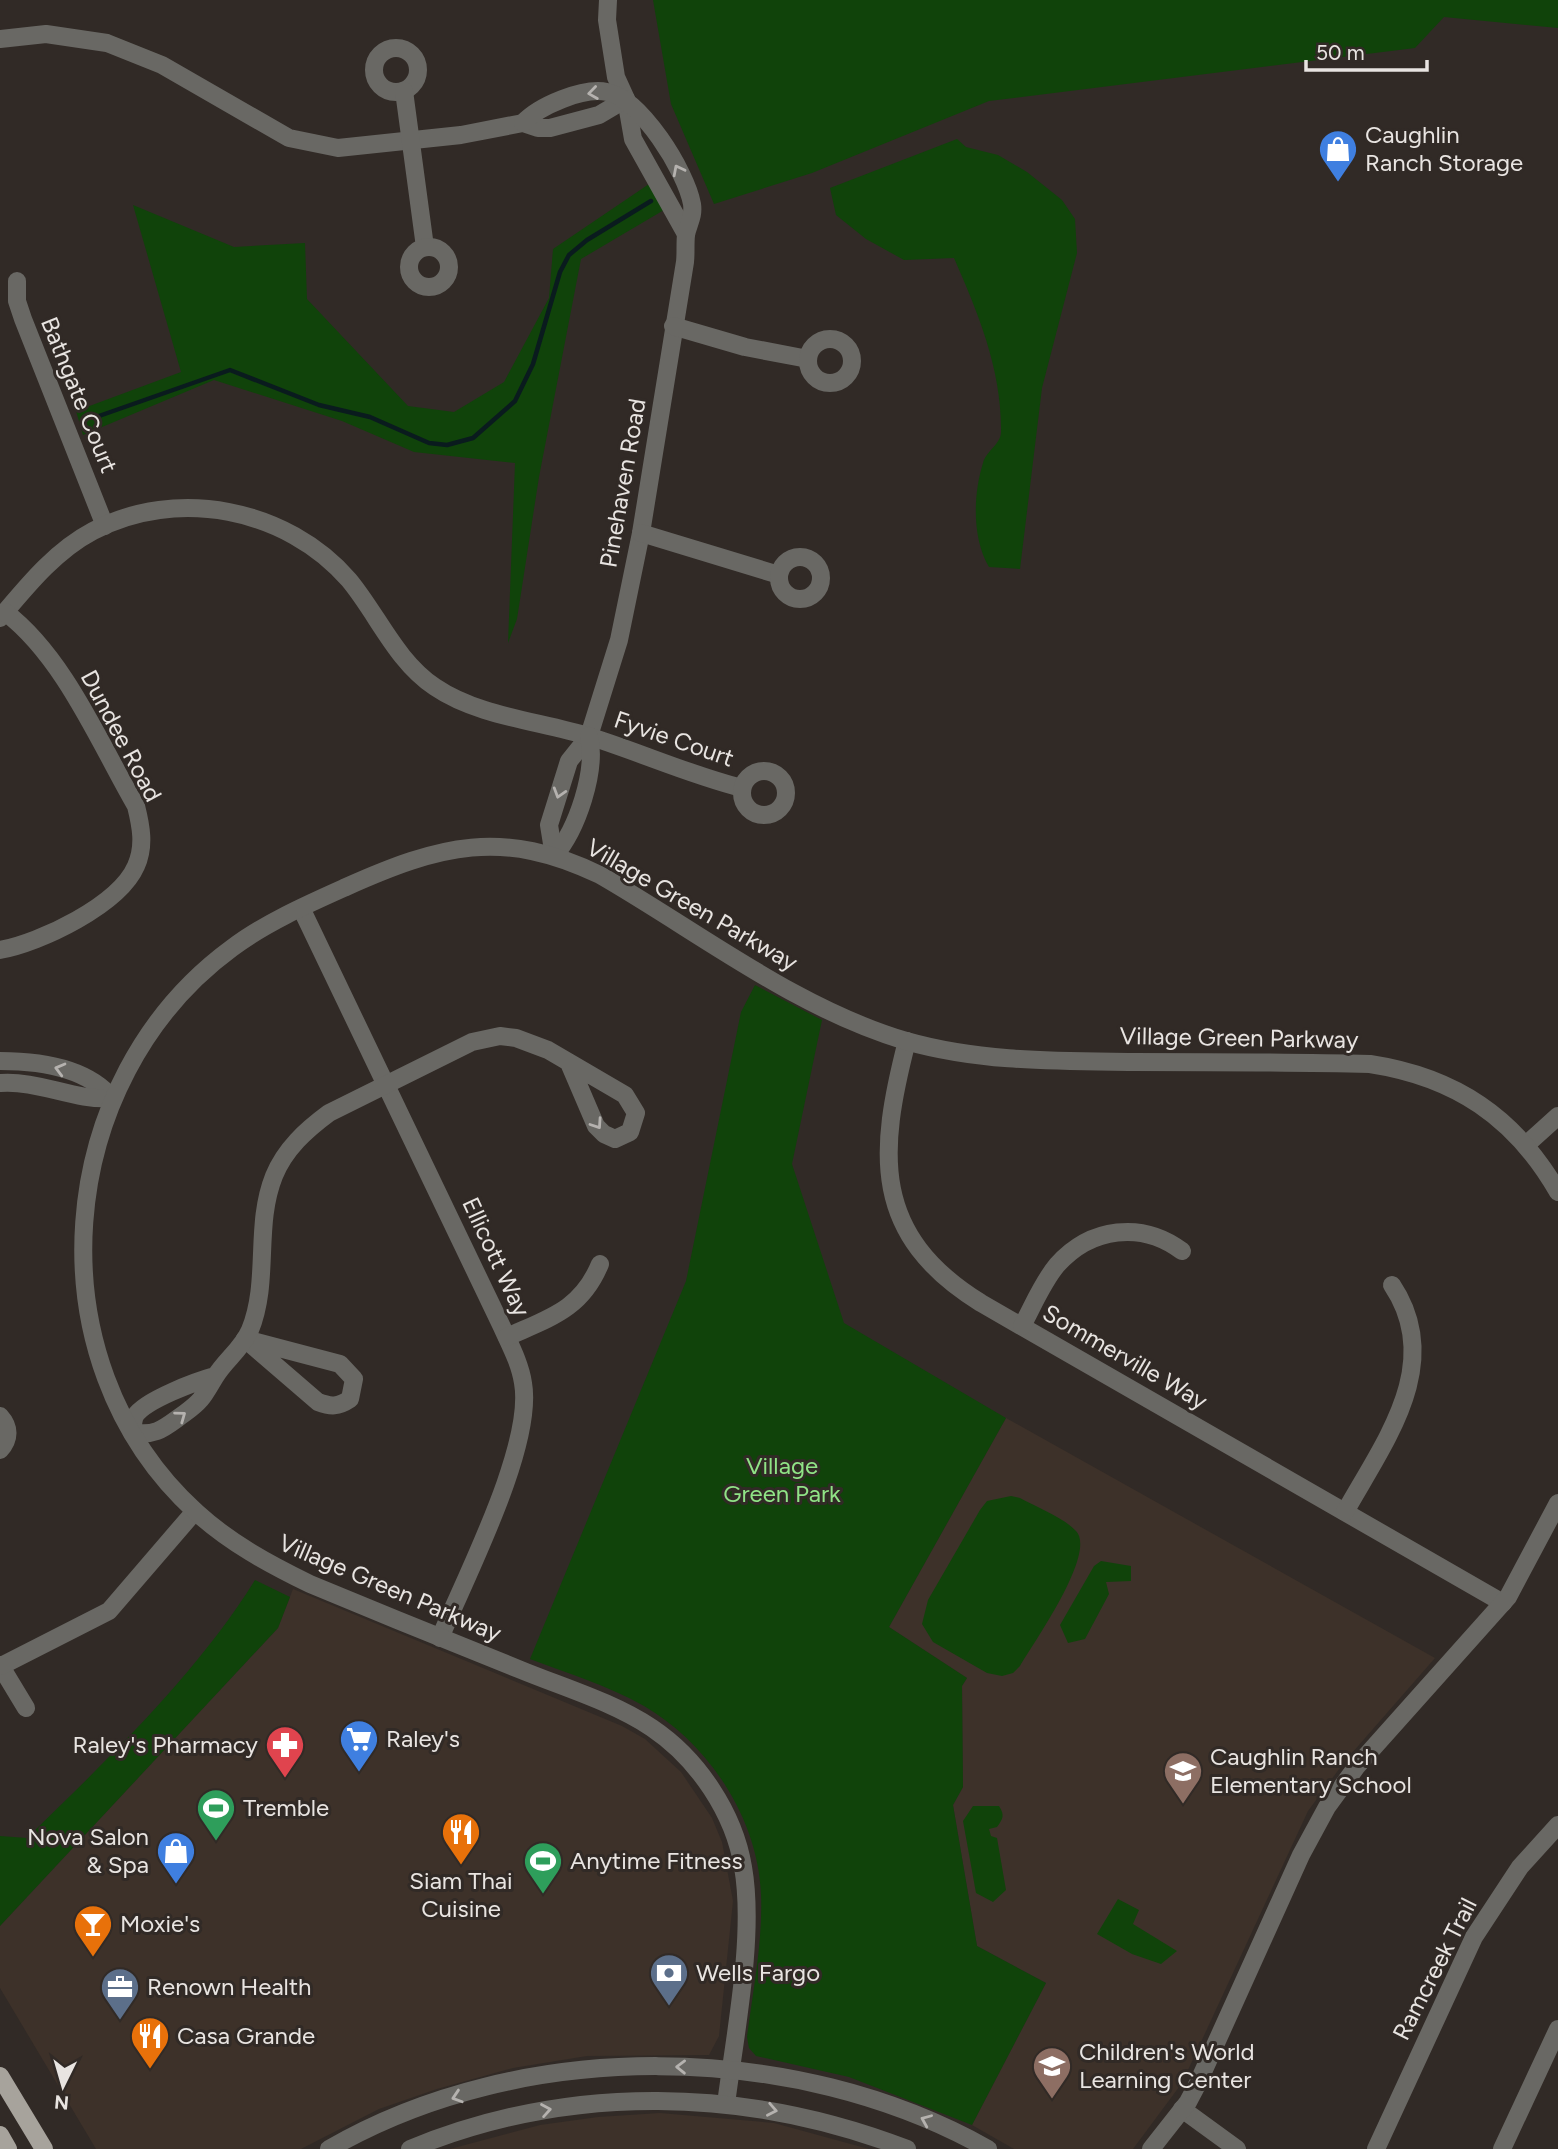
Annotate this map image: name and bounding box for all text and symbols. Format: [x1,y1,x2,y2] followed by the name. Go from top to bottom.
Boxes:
[1306,28,1427,72] scale bar
[1316,40,1365,65] text: 50 m
[587,86,599,101] one-way arrow
[1365,120,1523,177] place label: Caughlin Ranch Storage
[1317,128,1359,183] shop icon: Caughlin Ranch Storage
[672,165,686,177] one-way arrow
[35,313,124,477] street label: Bathgate Court
[593,396,652,570] street label: Pinehaven Road
[75,665,168,806] street label: Dundee Road
[611,705,738,773] street label: Fyvie Court
[553,787,568,799] one-way arrow
[582,832,803,977] street label: Village Green Parkway
[1119,1021,1359,1054] street label: Village Green Parkway
[55,1063,67,1077] one-way arrow
[589,1116,602,1129] one-way arrow
[456,1193,537,1321] street label: Ellicott Way
[1038,1298,1213,1416] street label: Sommerville Way
[173,1411,185,1424] one-way arrow
[723,1451,841,1508] park label: Village Green Park
[275,1528,506,1648] street label: Village Green Parkway
[338,1718,380,1773] supermarket icon: Raley's
[264,1724,306,1779] pharmacy icon: Raley's Pharmacy
[386,1724,460,1753] place label: Raley's
[73,1730,258,1759] place label: Raley's Pharmacy
[1210,1742,1412,1799] place label: Caughlin Ranch Elementary School
[1162,1750,1204,1805] school or university icon: Caughlin Ranch Elementary School
[195,1787,237,1842] sports icon: Tremble
[243,1793,329,1822] place label: Tremble
[440,1811,482,1866] restaurant icon: Siam Thai Cuisine
[27,1822,149,1879] place label: Nova Salon & Spa
[155,1830,197,1885] shop icon: Nova Salon & Spa
[522,1840,564,1895] sports icon: Anytime Fitness
[570,1846,743,1875] place label: Anytime Fitness
[409,1866,513,1923] place label: Siam Thai Cuisine
[1386,1893,1483,2045] street label: Ramcreek Trail
[72,1903,114,1958] bar icon: Moxie's
[120,1909,200,1938] place label: Moxie's
[648,1952,690,2007] bank icon: Wells Fargo
[696,1958,820,1987] place label: Wells Fargo
[99,1966,141,2021] office icon: Renown Health
[147,1972,311,2001] place label: Renown Health
[129,2015,171,2070] restaurant icon: Casa Grande
[177,2021,315,2050] place label: Casa Grande
[1079,2037,1255,2094] place label: Children's World Learning Center
[1031,2045,1073,2100] school or university icon: Children's World Learning Center
[28,2051,98,2121] north arrow
[675,2059,686,2074] one-way arrow
[451,2088,463,2103] one-way arrow
[53,2090,70,2115] text: N
[766,2102,778,2117] one-way arrow
[540,2103,552,2118] one-way arrow
[921,2114,933,2128] one-way arrow

